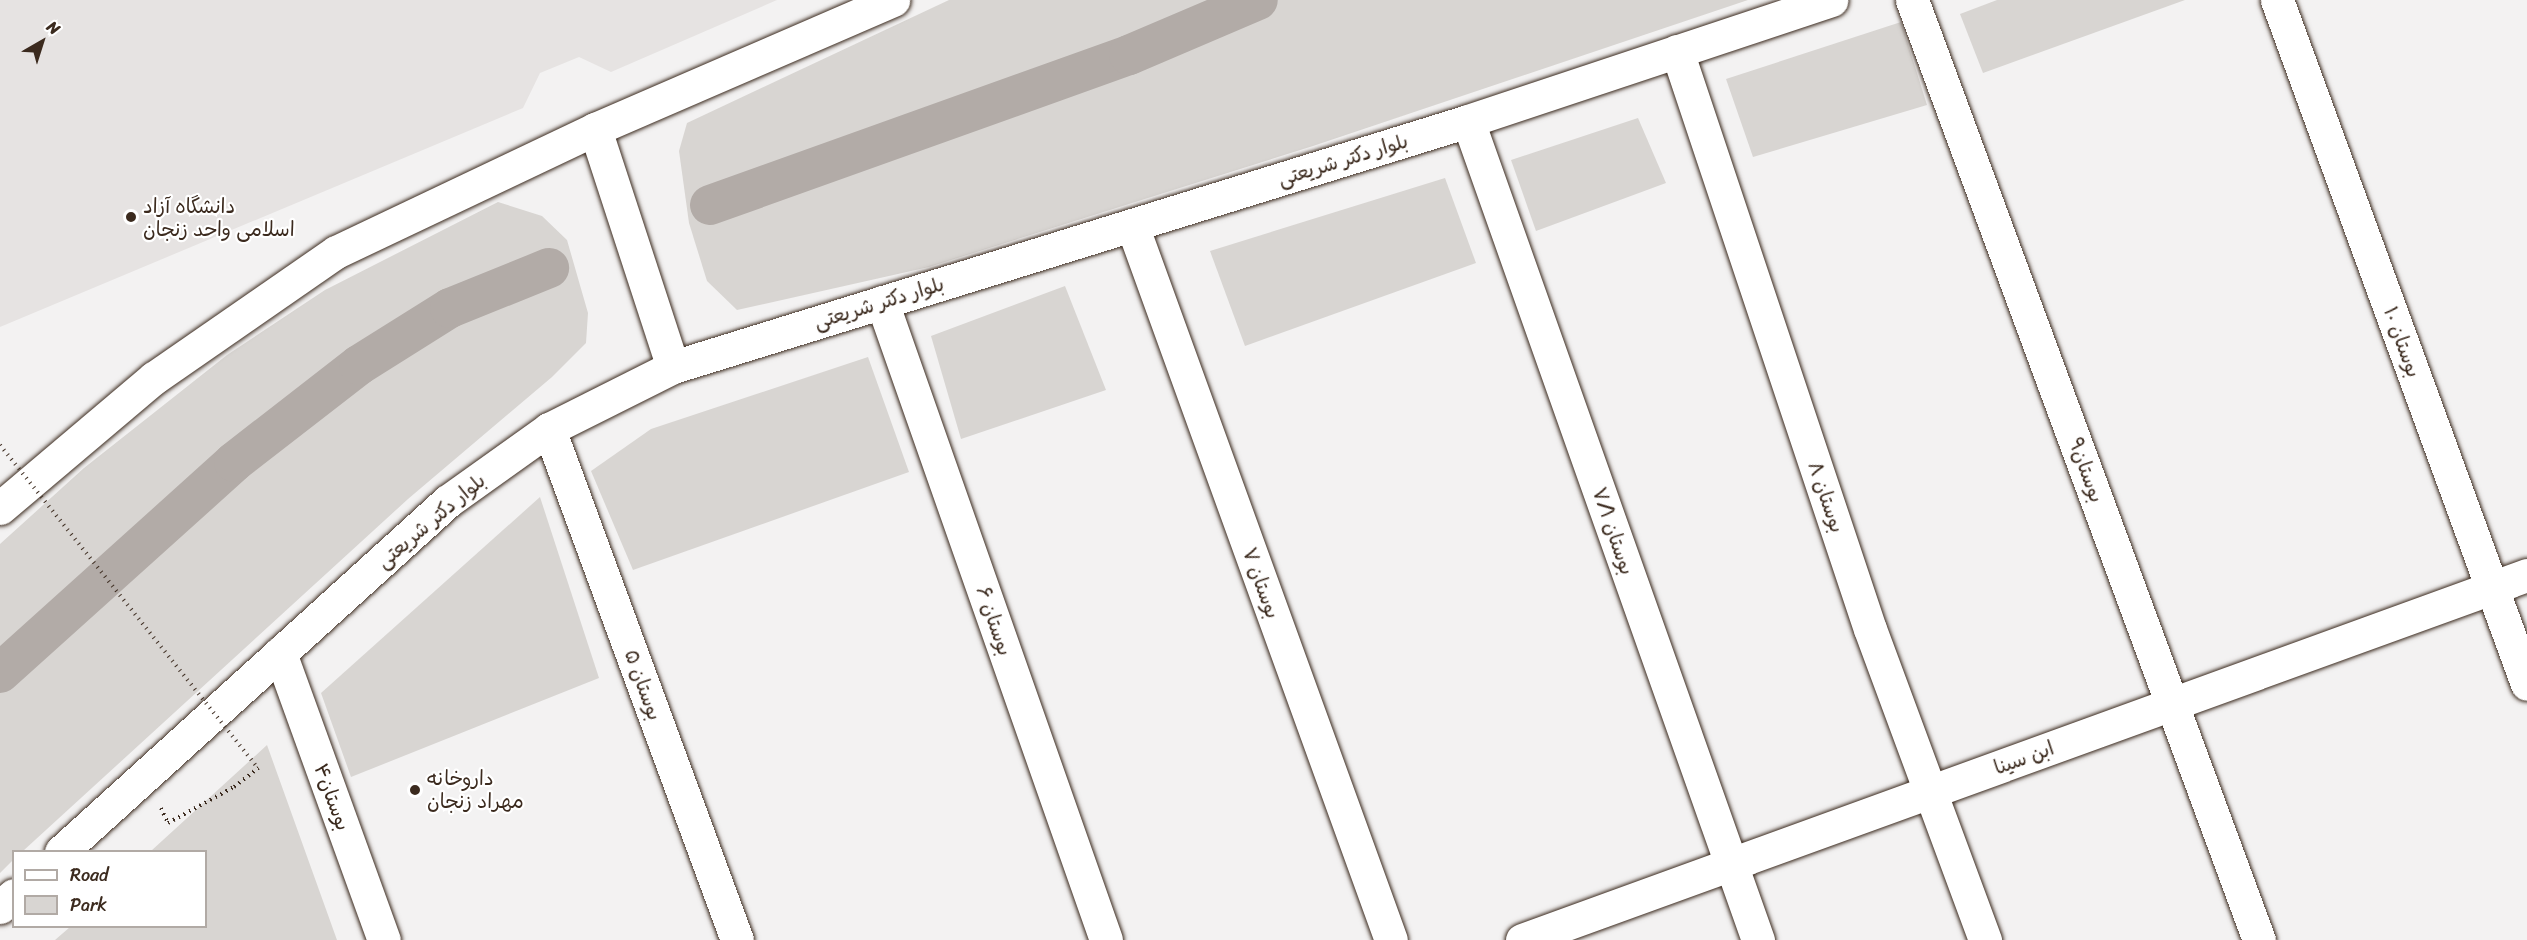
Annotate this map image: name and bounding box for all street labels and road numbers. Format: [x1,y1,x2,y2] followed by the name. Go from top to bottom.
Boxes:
[1275,129,1411,191] street label: بلوار دکتر شریعتی
[811,272,947,334] street label: بلوار دکتر شریعتی
[2378,303,2426,381] street label: بوستان ۱۰
[2063,434,2109,506] street label: بوستان۹
[1803,458,1849,536] street label: بوستان ۸
[372,468,490,574] street label: بلوار دکتر شریعتی
[1587,484,1639,578] street label: بوستان ۷/۱
[1237,544,1285,622] street label: بوستان ۷
[971,583,1017,659] street label: بوستان ۶
[619,646,667,724] street label: بوستان ۵
[1991,736,2057,780] street label: ابن سینا
[309,760,355,834] street label: بوستان۴

